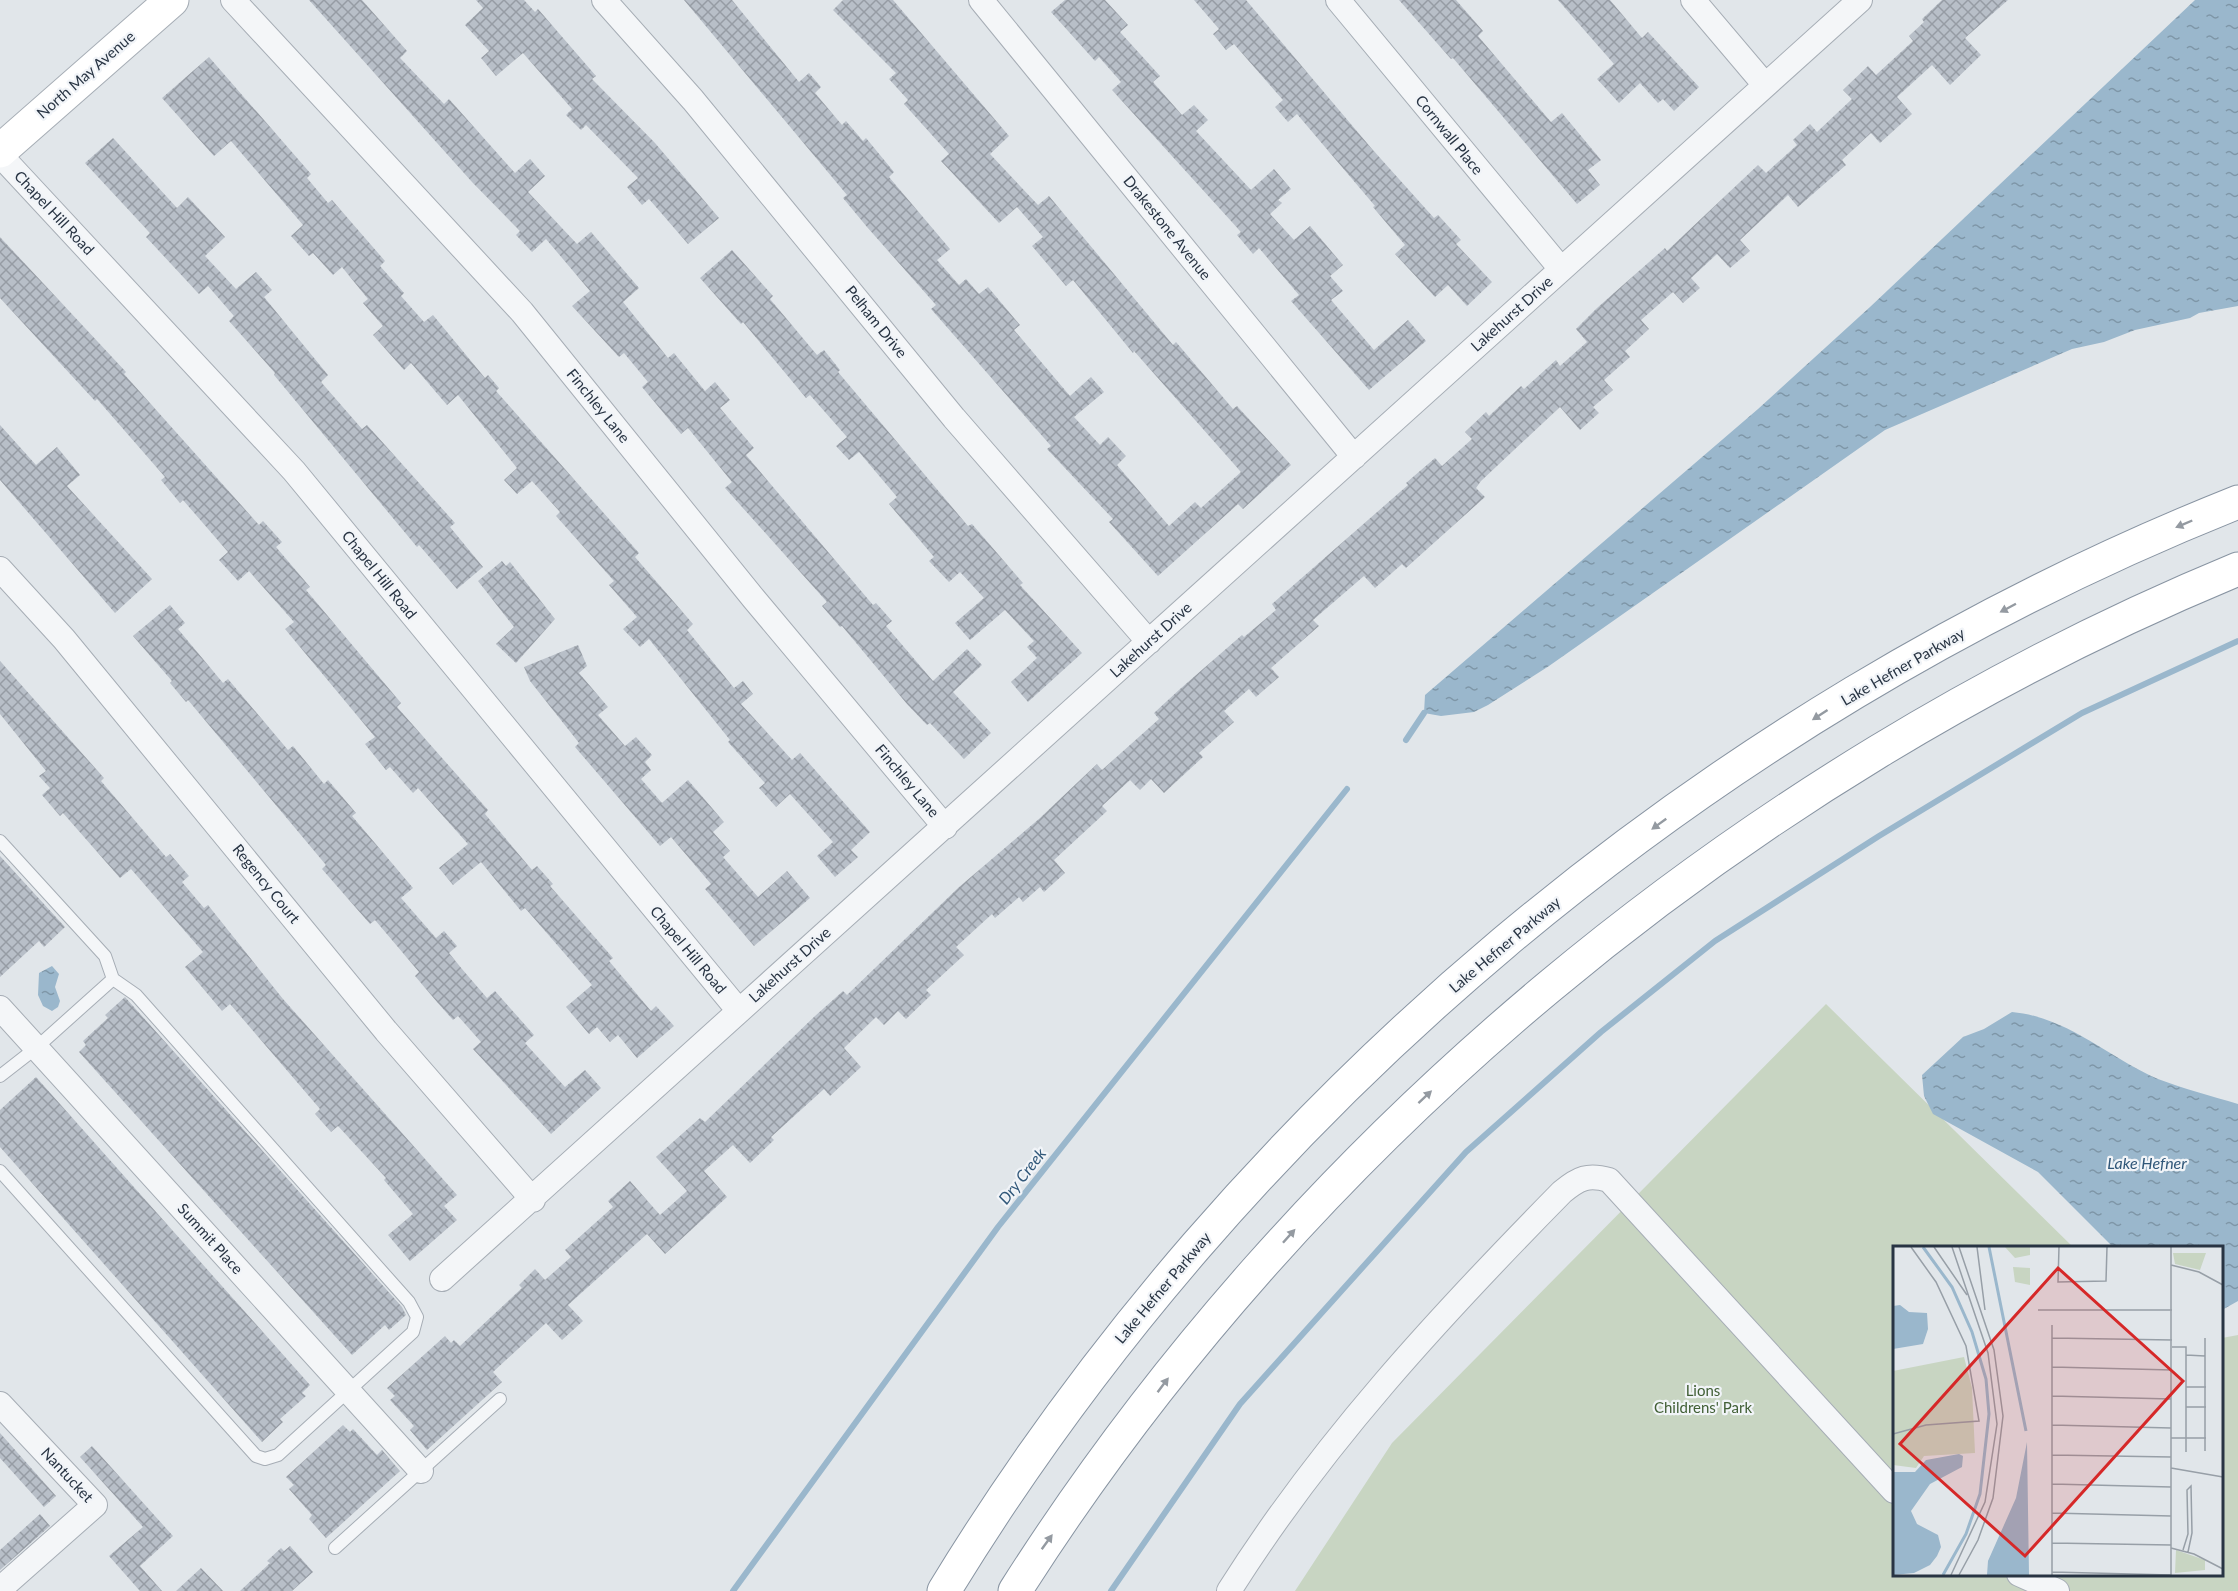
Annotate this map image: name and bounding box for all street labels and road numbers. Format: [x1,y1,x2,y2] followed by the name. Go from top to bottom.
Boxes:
[33,27,138,122] street label: North May Avenue
[1412,91,1487,178] street label: Cornwall Place
[11,166,98,258] street label: Chapel Hill Road
[1120,172,1215,283] street label: Drakestone Avenue
[1467,272,1556,355] street label: Lakehurst Drive
[842,282,911,361] street label: Pelham Drive
[564,365,634,446] street label: Finchley Lane
[339,526,421,622] street label: Chapel Hill Road
[1106,598,1195,681] street label: Lakehurst Drive
[1838,623,1968,709] street label: Lake Hefner Parkway
[872,740,944,821] street label: Finchley Lane
[229,840,305,927] street label: Regency Court
[1445,892,1564,996] street label: Lake Hefner Parkway
[647,902,731,997] street label: Chapel Hill Road
[745,923,834,1006] street label: Lakehurst Drive
[174,1199,247,1277] street label: Summit Place
[1110,1228,1214,1347] street label: Lake Hefner Parkway
[38,1443,98,1506] street label: Nantucket

